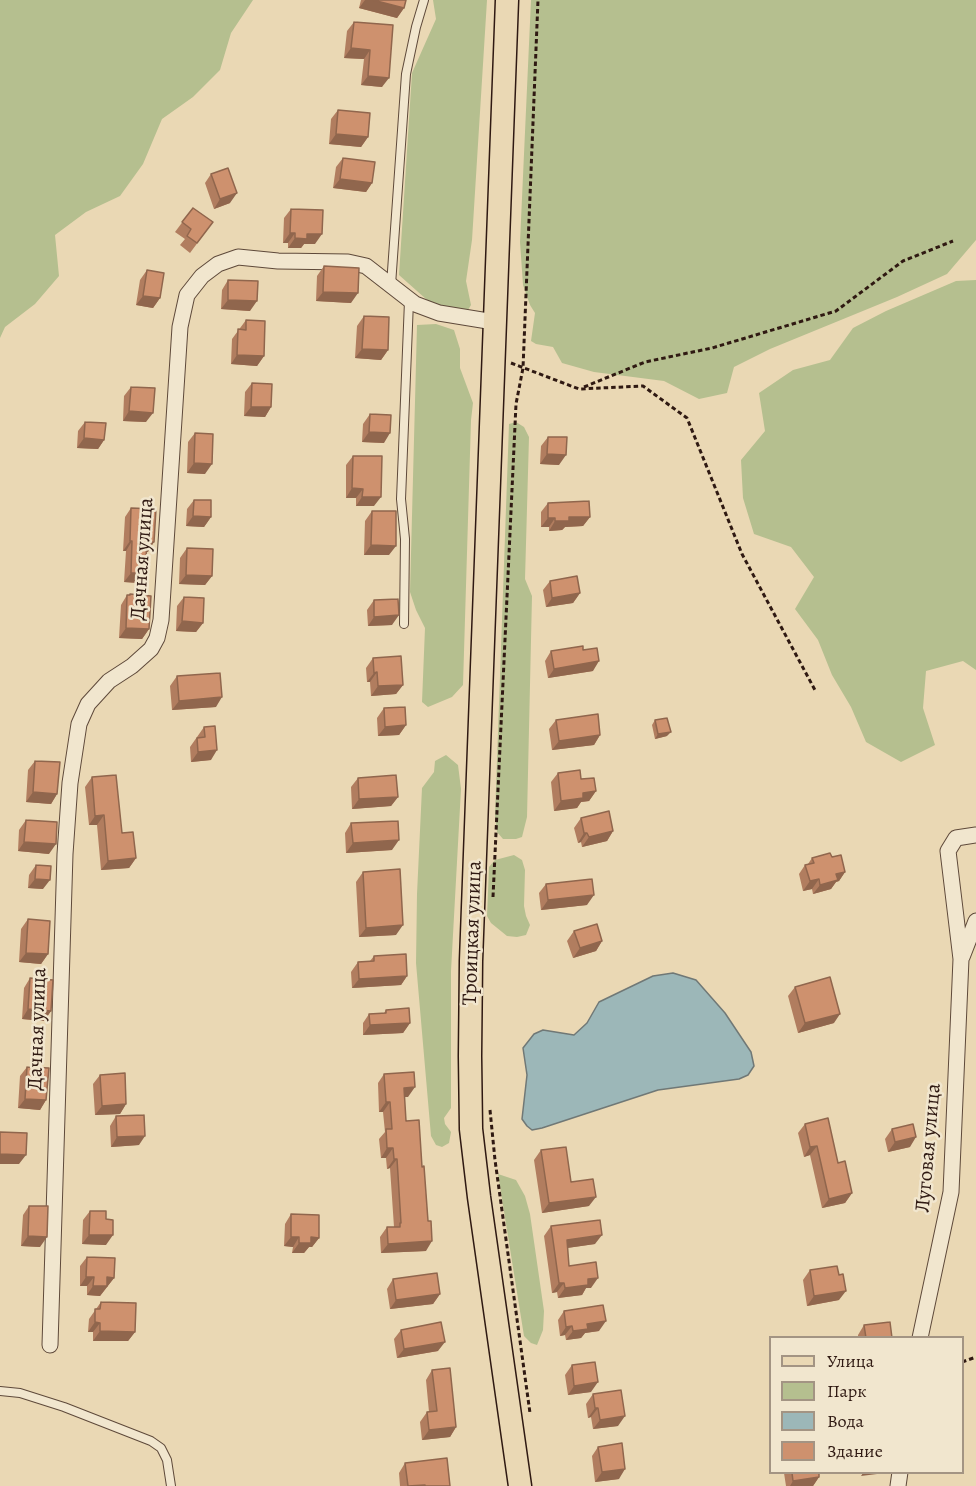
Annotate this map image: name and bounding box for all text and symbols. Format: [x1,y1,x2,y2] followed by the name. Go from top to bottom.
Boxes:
[126,497,160,621] street label: Дачная улица
[458,860,488,1006] street label: Троицкая улица
[23,967,53,1091] street label: Дачная улица
[911,1082,947,1214] street label: Луговая улица
[769,1336,964,1474] legend
[827,1349,874,1373] text: Улица
[827,1379,867,1403] text: Парк
[827,1409,864,1433] text: Вода
[827,1439,883,1463] text: Здание

